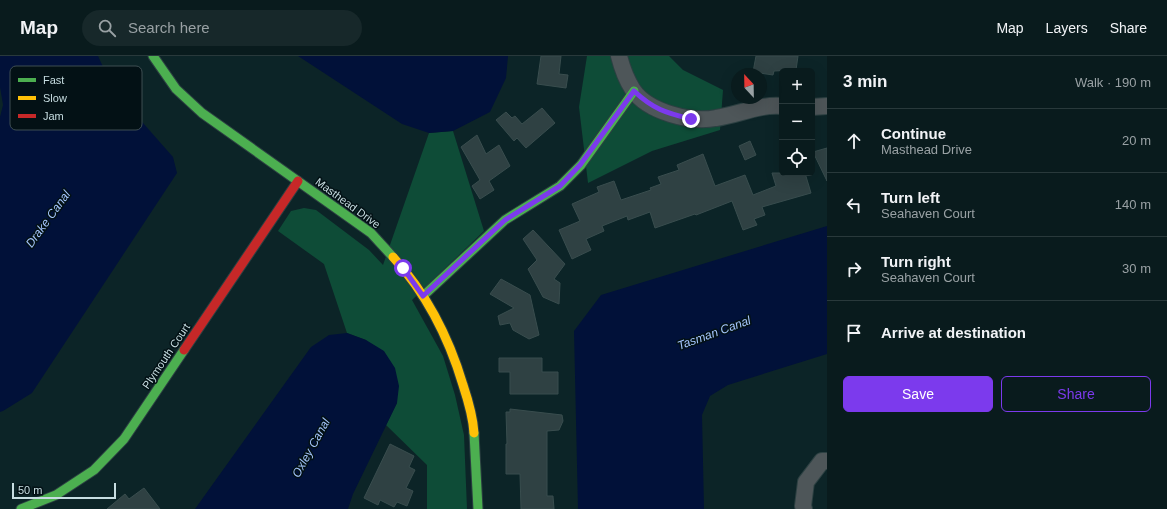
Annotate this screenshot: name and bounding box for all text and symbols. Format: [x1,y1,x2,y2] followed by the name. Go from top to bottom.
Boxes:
[82,10,362,46] search box
[20,17,58,38] text: Map
[96,17,118,39] icon: search
[128,19,210,36] text: Search here
[996,20,1024,36] text: Map
[1046,20,1088,36] text: Layers
[1110,20,1147,36] text: Share
[10,66,142,130] legend
[731,68,767,104] north arrow
[779,68,815,176] map controls
[779,68,815,104] button: +
[843,72,887,91] text: 3 min
[43,74,64,86] text: Fast
[1075,75,1151,90] text: Walk · 190 m
[43,92,67,104] text: Slow
[779,104,815,140] button: −
[43,110,64,122] text: Jam
[682,110,700,128] route end
[881,125,946,142] text: Continue
[843,130,865,152] icon: ahead
[1122,133,1151,148] text: 20 m
[779,140,815,176] button: locate
[881,142,972,157] text: Masthead Drive
[313,176,383,230] street label: Masthead Drive
[23,188,73,250] water label: Drake Canal
[881,189,940,206] text: Turn left
[843,194,865,216] icon: left
[1115,197,1151,212] text: 140 m
[881,206,975,221] text: Seahaven Court
[881,253,951,270] text: Turn right
[843,258,865,280] icon: right
[394,259,412,277] route start
[1122,261,1151,276] text: 30 m
[881,270,975,285] text: Seahaven Court
[675,313,753,353] water label: Tasman Canal
[140,321,192,391] street label: Plymouth Court
[843,322,865,344] icon: arrive
[881,324,1026,341] text: Arrive at destination
[843,376,993,412] button: Save
[1001,376,1151,412] button: Share
[289,416,333,480] water label: Oxley Canal
[12,481,116,500] scale bar
[18,484,42,496] text: 50 m

